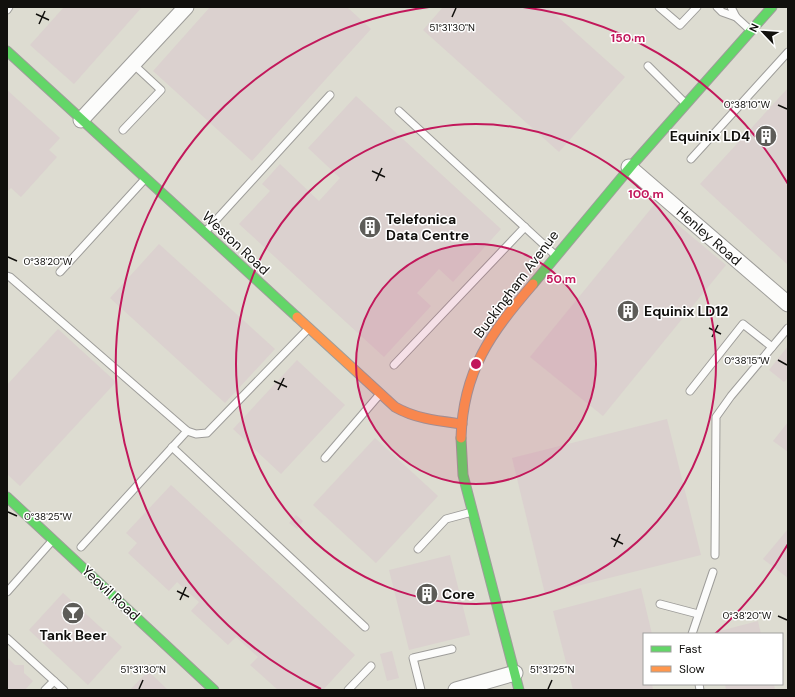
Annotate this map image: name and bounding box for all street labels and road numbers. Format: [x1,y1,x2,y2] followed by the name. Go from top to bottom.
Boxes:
[673,203,745,269] street label: Henley Road
[199,207,273,279] street label: Weston Road
[470,227,562,341] street label: Buckingham Avenue
[78,562,144,624] street label: Yeovil Road

